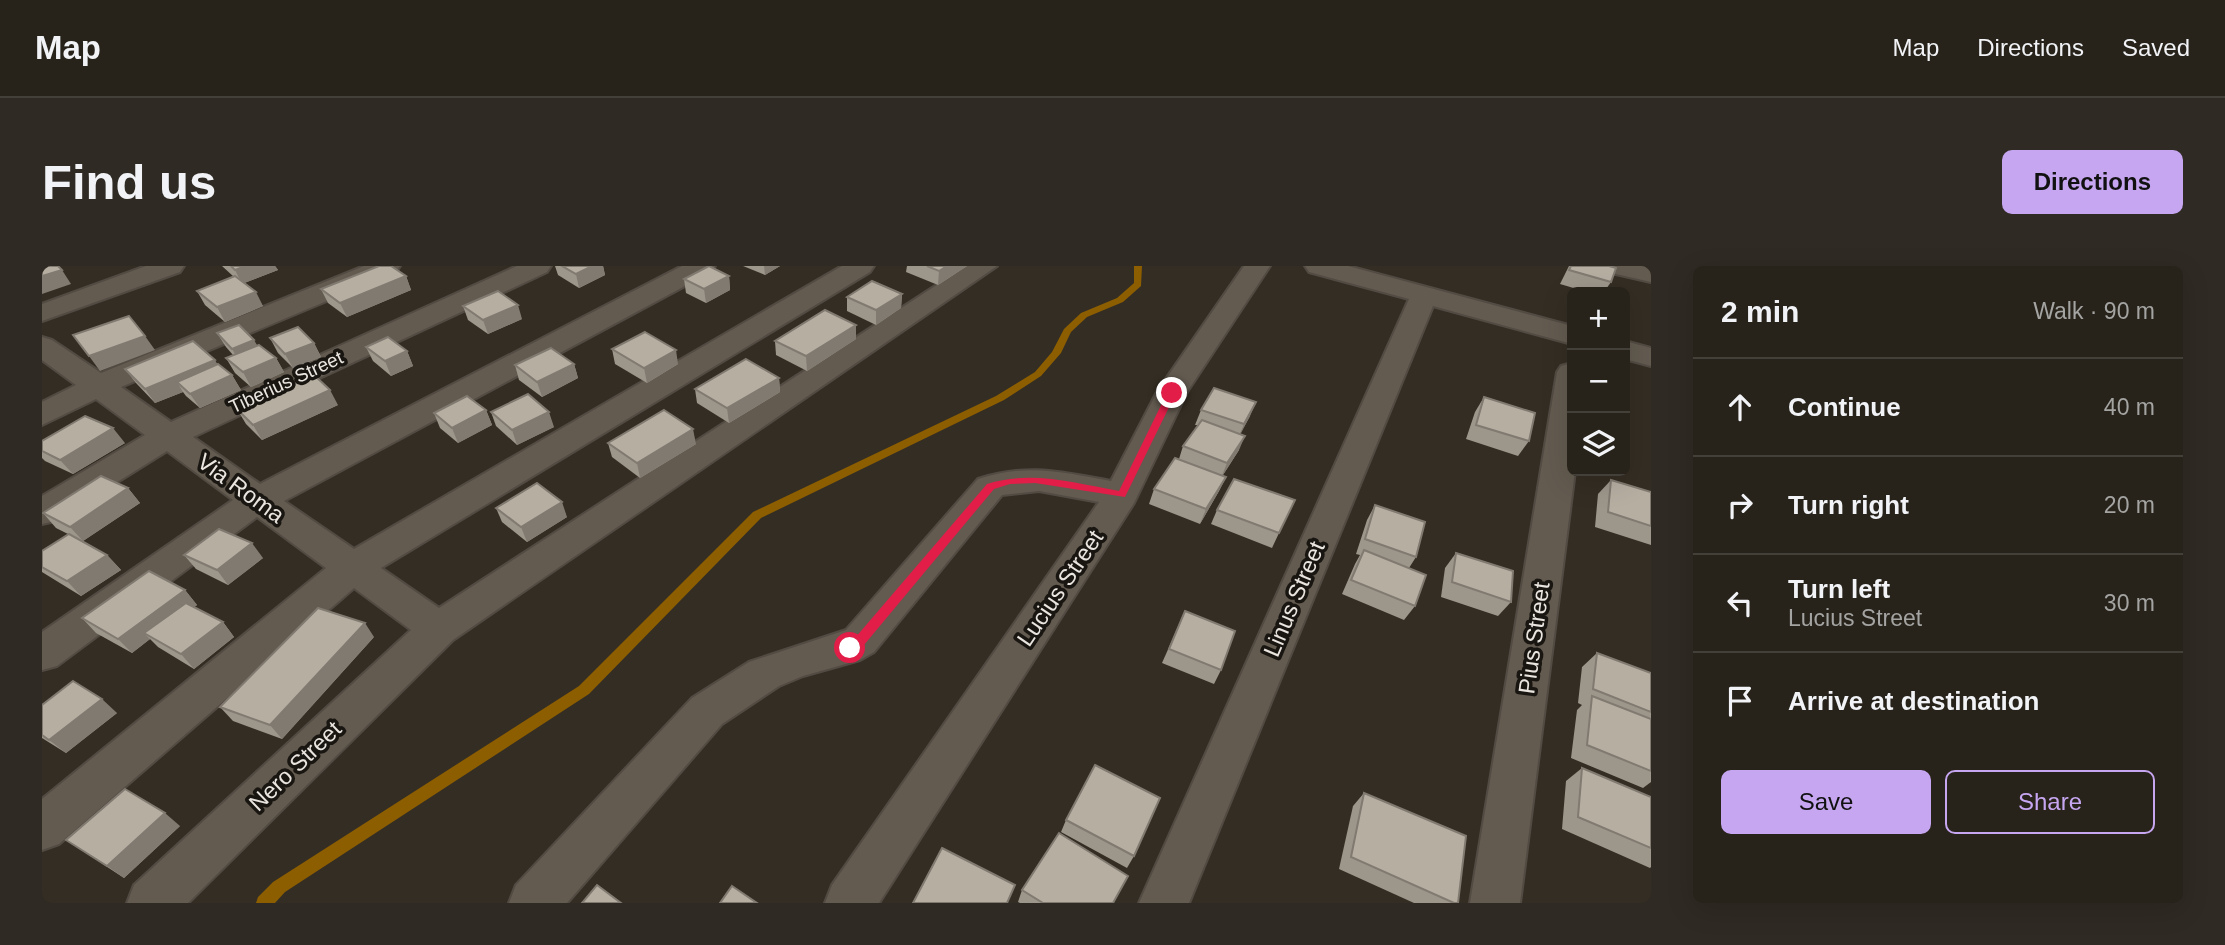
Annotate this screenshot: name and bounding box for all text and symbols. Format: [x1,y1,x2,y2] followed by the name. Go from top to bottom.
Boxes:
[35,29,101,66] text: Map
[1893,34,1939,61] text: Map
[1977,34,2084,61] text: Directions
[2122,34,2190,61] text: Saved
[2002,150,2183,214] button: Directions
[42,155,216,209] text: Find us
[1567,287,1630,476] map controls
[1567,287,1630,350] button: +
[1721,295,1799,328] text: 2 min
[2033,298,2155,324] text: Walk · 90 m
[226,346,347,417] street label: Tiberius Street
[1567,350,1630,413] button: −
[1156,377,1187,408] route end
[1721,388,1759,426] icon: ahead
[1788,392,1901,422] text: Continue
[2104,394,2155,420] text: 40 m
[1567,413,1630,476] button: layers
[193,448,289,528] street label: Via Roma
[1721,486,1759,524] icon: right
[1788,490,1909,520] text: Turn right
[2104,492,2155,518] text: 20 m
[1012,525,1109,651] street label: Lucius Street
[1258,537,1330,661] street label: Linus Street
[1788,574,1890,604] text: Turn left
[1513,580,1555,696] street label: Pius Street
[1721,584,1759,622] icon: left
[2104,590,2155,616] text: 30 m
[1788,605,1922,631] text: Lucius Street
[834,632,865,663] route start
[1721,682,1759,720] icon: arrive
[1788,686,2039,716] text: Arrive at destination
[244,715,347,816] street label: Nero Street
[1721,770,1931,834] button: Save
[1945,770,2155,834] button: Share

